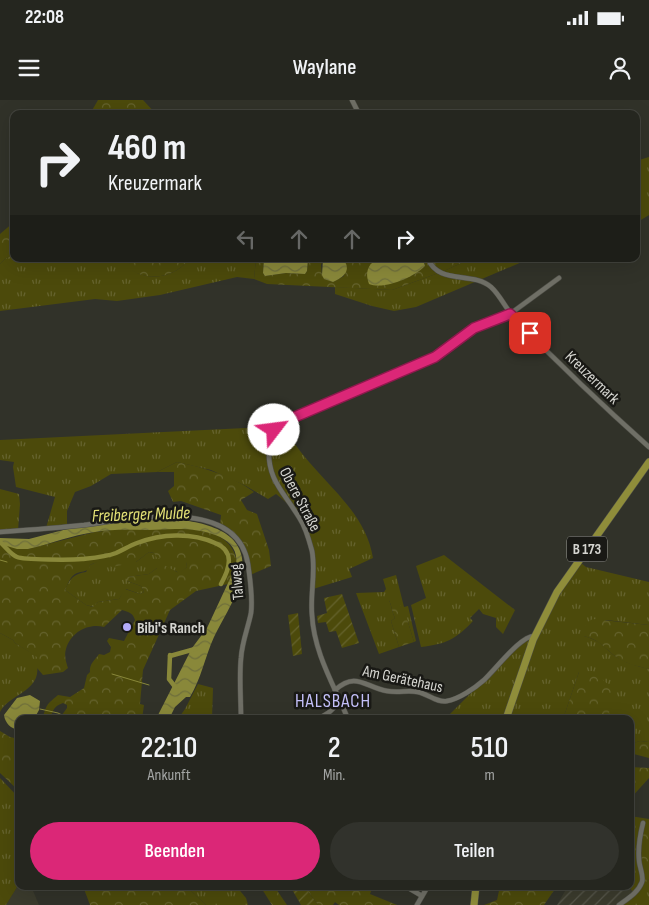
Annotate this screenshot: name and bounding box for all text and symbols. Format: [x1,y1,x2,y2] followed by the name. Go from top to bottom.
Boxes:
[25,6,64,29] text: 22:08
[15,54,43,82] icon: menu
[293,54,356,81] text: Waylane
[606,54,634,82] icon: person
[108,127,186,170] text: 460 m
[25,130,90,195] icon: right
[108,170,202,197] text: Kreuzermark
[232,225,260,253] icon: left
[285,225,313,253] icon: ahead
[338,225,366,253] icon: ahead
[391,225,419,253] icon: right
[509,312,551,354] pin
[516,319,544,347] icon: arrive
[561,348,623,409] street label: Kreuzermark
[247,403,299,455] position arrow
[275,464,324,535] street label: Obere Straße
[91,502,191,527] water label: Freiberger Mulde
[567,536,607,562] road number: B 173
[226,563,249,601] street label: Talweg
[137,619,205,638] place label: Bibi's Ranch
[121,621,133,633] marker: Bibi's Ranch
[360,661,445,697] street label: Am Gerätehaus
[295,690,371,713] district label: HALSBACH
[140,730,197,766] text: 22:10
[328,730,340,766] text: 2
[471,730,509,766] text: 510
[147,766,191,785] text: Ankunft
[323,766,345,785] text: Min.
[484,766,495,785] text: m
[30,822,320,880] button: Beenden
[330,822,619,880] button: Teilen

